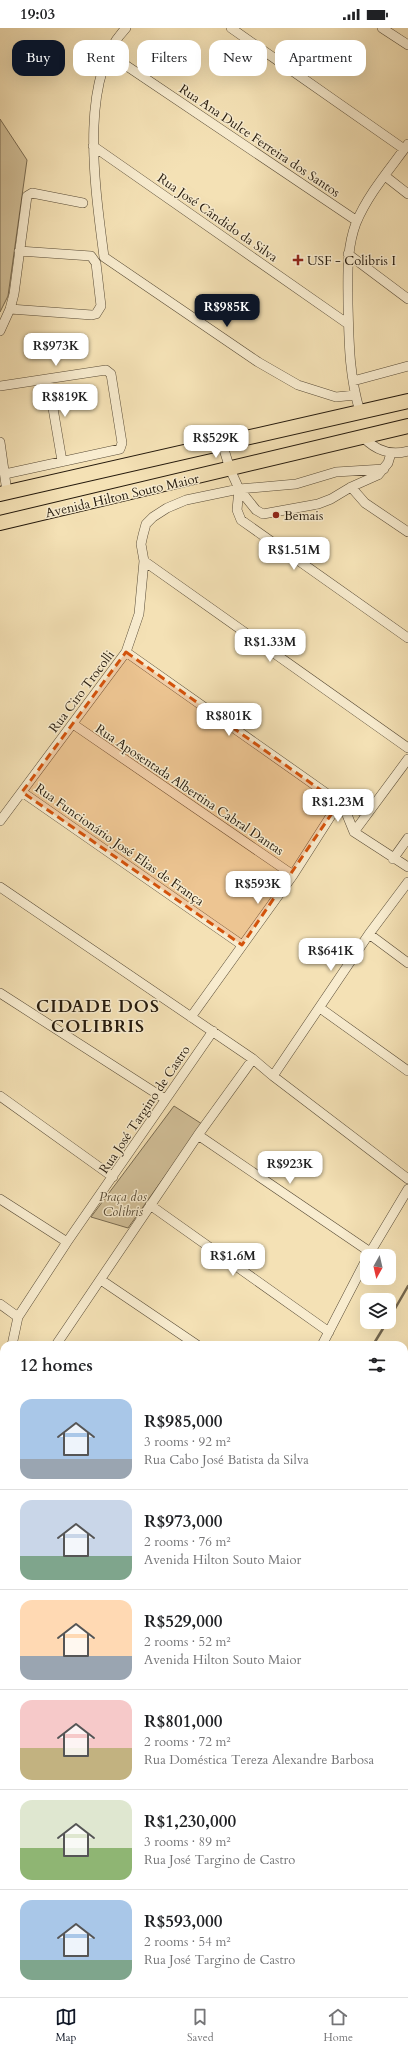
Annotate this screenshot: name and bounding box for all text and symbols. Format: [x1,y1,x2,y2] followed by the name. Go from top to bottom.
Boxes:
[20,4,55,24] text: 19:03
[12,40,65,76] chip: Buy
[73,40,129,76] chip: Rent
[137,40,201,76] chip: Filters
[209,40,267,76] chip: New
[275,40,366,76] chip: Apartment
[176,80,343,202] street label: Rua Ana Dulce Ferreira dos Santos
[154,169,282,266] street label: Rua José Cândido da Silva
[307,252,396,270] place label: USF - Colibris I
[292,254,304,266] marker: USF - Colibris I
[194,294,260,328] pin: R$985K
[204,298,250,316] text: R$985K
[23,333,89,367] pin: R$973K
[33,337,79,355] text: R$973K
[32,384,98,418] pin: R$819K
[42,388,88,406] text: R$819K
[183,425,249,459] pin: R$529K
[193,429,239,447] text: R$529K
[44,469,201,522] street label: Avenida Hilton Souto Maior
[284,507,323,525] place label: Bemais
[271,510,281,520] marker: Bemais
[257,537,331,571] pin: R$1.51M
[268,541,320,559] text: R$1.51M
[233,629,307,663] pin: R$1.33M
[244,633,296,651] text: R$1.33M
[45,647,119,736] street label: Rua Ciro Trocolli
[196,703,262,737] pin: R$801K
[206,707,252,725] text: R$801K
[92,720,287,860] street label: Rua Aposentada Albertina Cabral Dantas
[31,779,208,910] street label: Rua Funcionário José Elias de França
[301,789,375,823] pin: R$1.23M
[312,793,364,811] text: R$1.23M
[225,871,291,905] pin: R$593K
[235,875,281,893] text: R$593K
[298,938,364,972] pin: R$641K
[308,942,354,960] text: R$641K
[36,995,160,1038] district label: CIDADE DOS COLIBRIS
[95,1042,195,1177] street label: Rua José Targino de Castro
[257,1151,323,1185] pin: R$923K
[267,1155,313,1173] text: R$923K
[99,1188,147,1221] park label: Praça dos Colibris
[200,1243,266,1277] pin: R$1.6M
[210,1247,256,1265] text: R$1.6M
[360,1249,396,1285] north arrow
[360,1249,396,1329] map controls
[360,1293,396,1329] button: layers
[20,1354,93,1377] text: 12 homes
[366,1354,388,1376] icon: filters
[144,1410,222,1433] text: R$985,000
[52,1415,100,1463] icon: home
[144,1433,231,1451] text: 3 rooms · 92 m²
[144,1451,309,1469] text: Rua Cabo José Batista da Silva
[144,1510,222,1533] text: R$973,000
[52,1516,100,1564] icon: home
[144,1533,231,1551] text: 2 rooms · 76 m²
[144,1551,301,1569] text: Avenida Hilton Souto Maior
[144,1610,222,1633] text: R$529,000
[52,1616,100,1664] icon: home
[144,1633,231,1651] text: 2 rooms · 52 m²
[144,1651,301,1669] text: Avenida Hilton Souto Maior
[144,1710,222,1733] text: R$801,000
[52,1716,100,1764] icon: home
[144,1733,231,1751] text: 2 rooms · 72 m²
[144,1751,374,1769] text: Rua Doméstica Tereza Alexandre Barbosa
[144,1810,236,1833] text: R$1,230,000
[52,1816,100,1864] icon: home
[144,1833,231,1851] text: 3 rooms · 89 m²
[144,1851,295,1869] text: Rua José Targino de Castro
[144,1910,222,1933] text: R$593,000
[52,1916,100,1964] icon: home
[144,1933,231,1951] text: 2 rooms · 54 m²
[144,1951,295,1969] text: Rua José Targino de Castro
[55,2006,77,2045] tab: Map
[187,2006,214,2045] tab: Saved
[324,2006,353,2045] tab: Home

